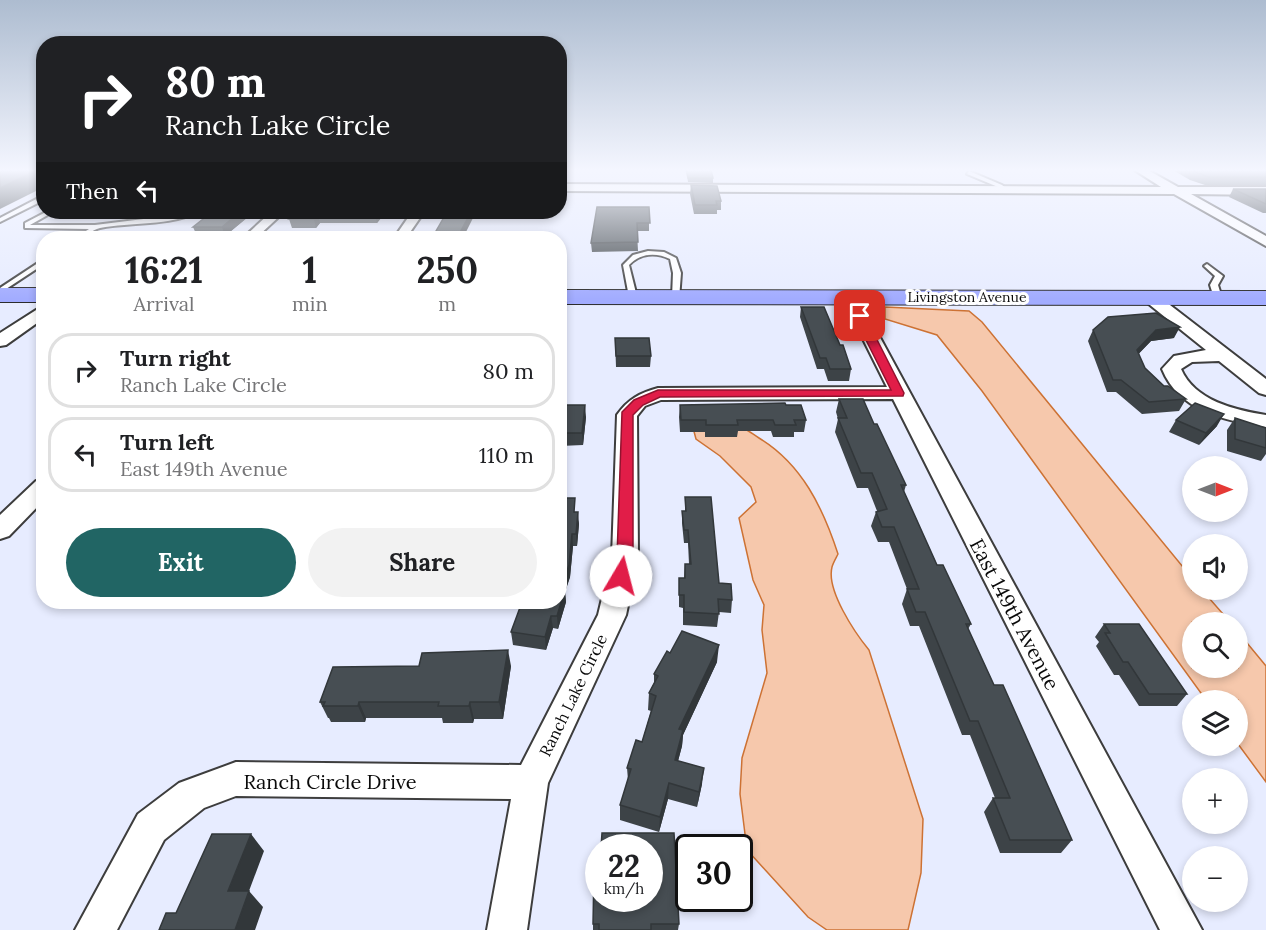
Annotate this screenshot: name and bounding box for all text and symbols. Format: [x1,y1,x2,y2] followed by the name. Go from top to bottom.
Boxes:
[165,55,265,109] text: 80 m
[66,60,144,138] icon: right
[165,108,390,142] text: Ranch Lake Circle
[131,174,164,207] icon: left
[66,177,119,205] text: Then
[125,247,203,293] text: 16:21
[302,247,317,293] text: 1
[417,247,478,293] text: 250
[907,288,1027,306] street label: Livingston Avenue
[834,290,885,341] pin
[133,291,195,316] text: Arrival
[292,291,328,316] text: min
[438,291,456,316] text: m
[843,299,876,332] icon: arrive
[120,344,231,372] text: Turn right
[69,354,102,387] icon: right
[483,357,534,385] text: 80 m
[120,372,287,397] text: Ranch Lake Circle
[120,428,214,456] text: Turn left
[69,438,102,471] icon: left
[479,441,534,469] text: 110 m
[120,456,288,481] text: East 149th Avenue
[1182,456,1248,522] north arrow
[1182,456,1248,912] map controls
[66,528,296,597] button: Exit
[308,528,537,597] button: Share
[965,534,1065,694] street label: East 149th Avenue
[1182,534,1248,600] button: sound
[589,544,653,608] position arrow
[1182,612,1248,678] button: search
[535,630,611,759] street label: Ranch Lake Circle
[1182,690,1248,756] button: layers
[1182,768,1248,834] button: +
[243,769,417,794] street label: Ranch Circle Drive
[675,834,753,912] speed limit sign: 30
[1182,846,1248,912] button: −
[608,847,640,885] text: 22
[604,879,644,898] text: km/h

